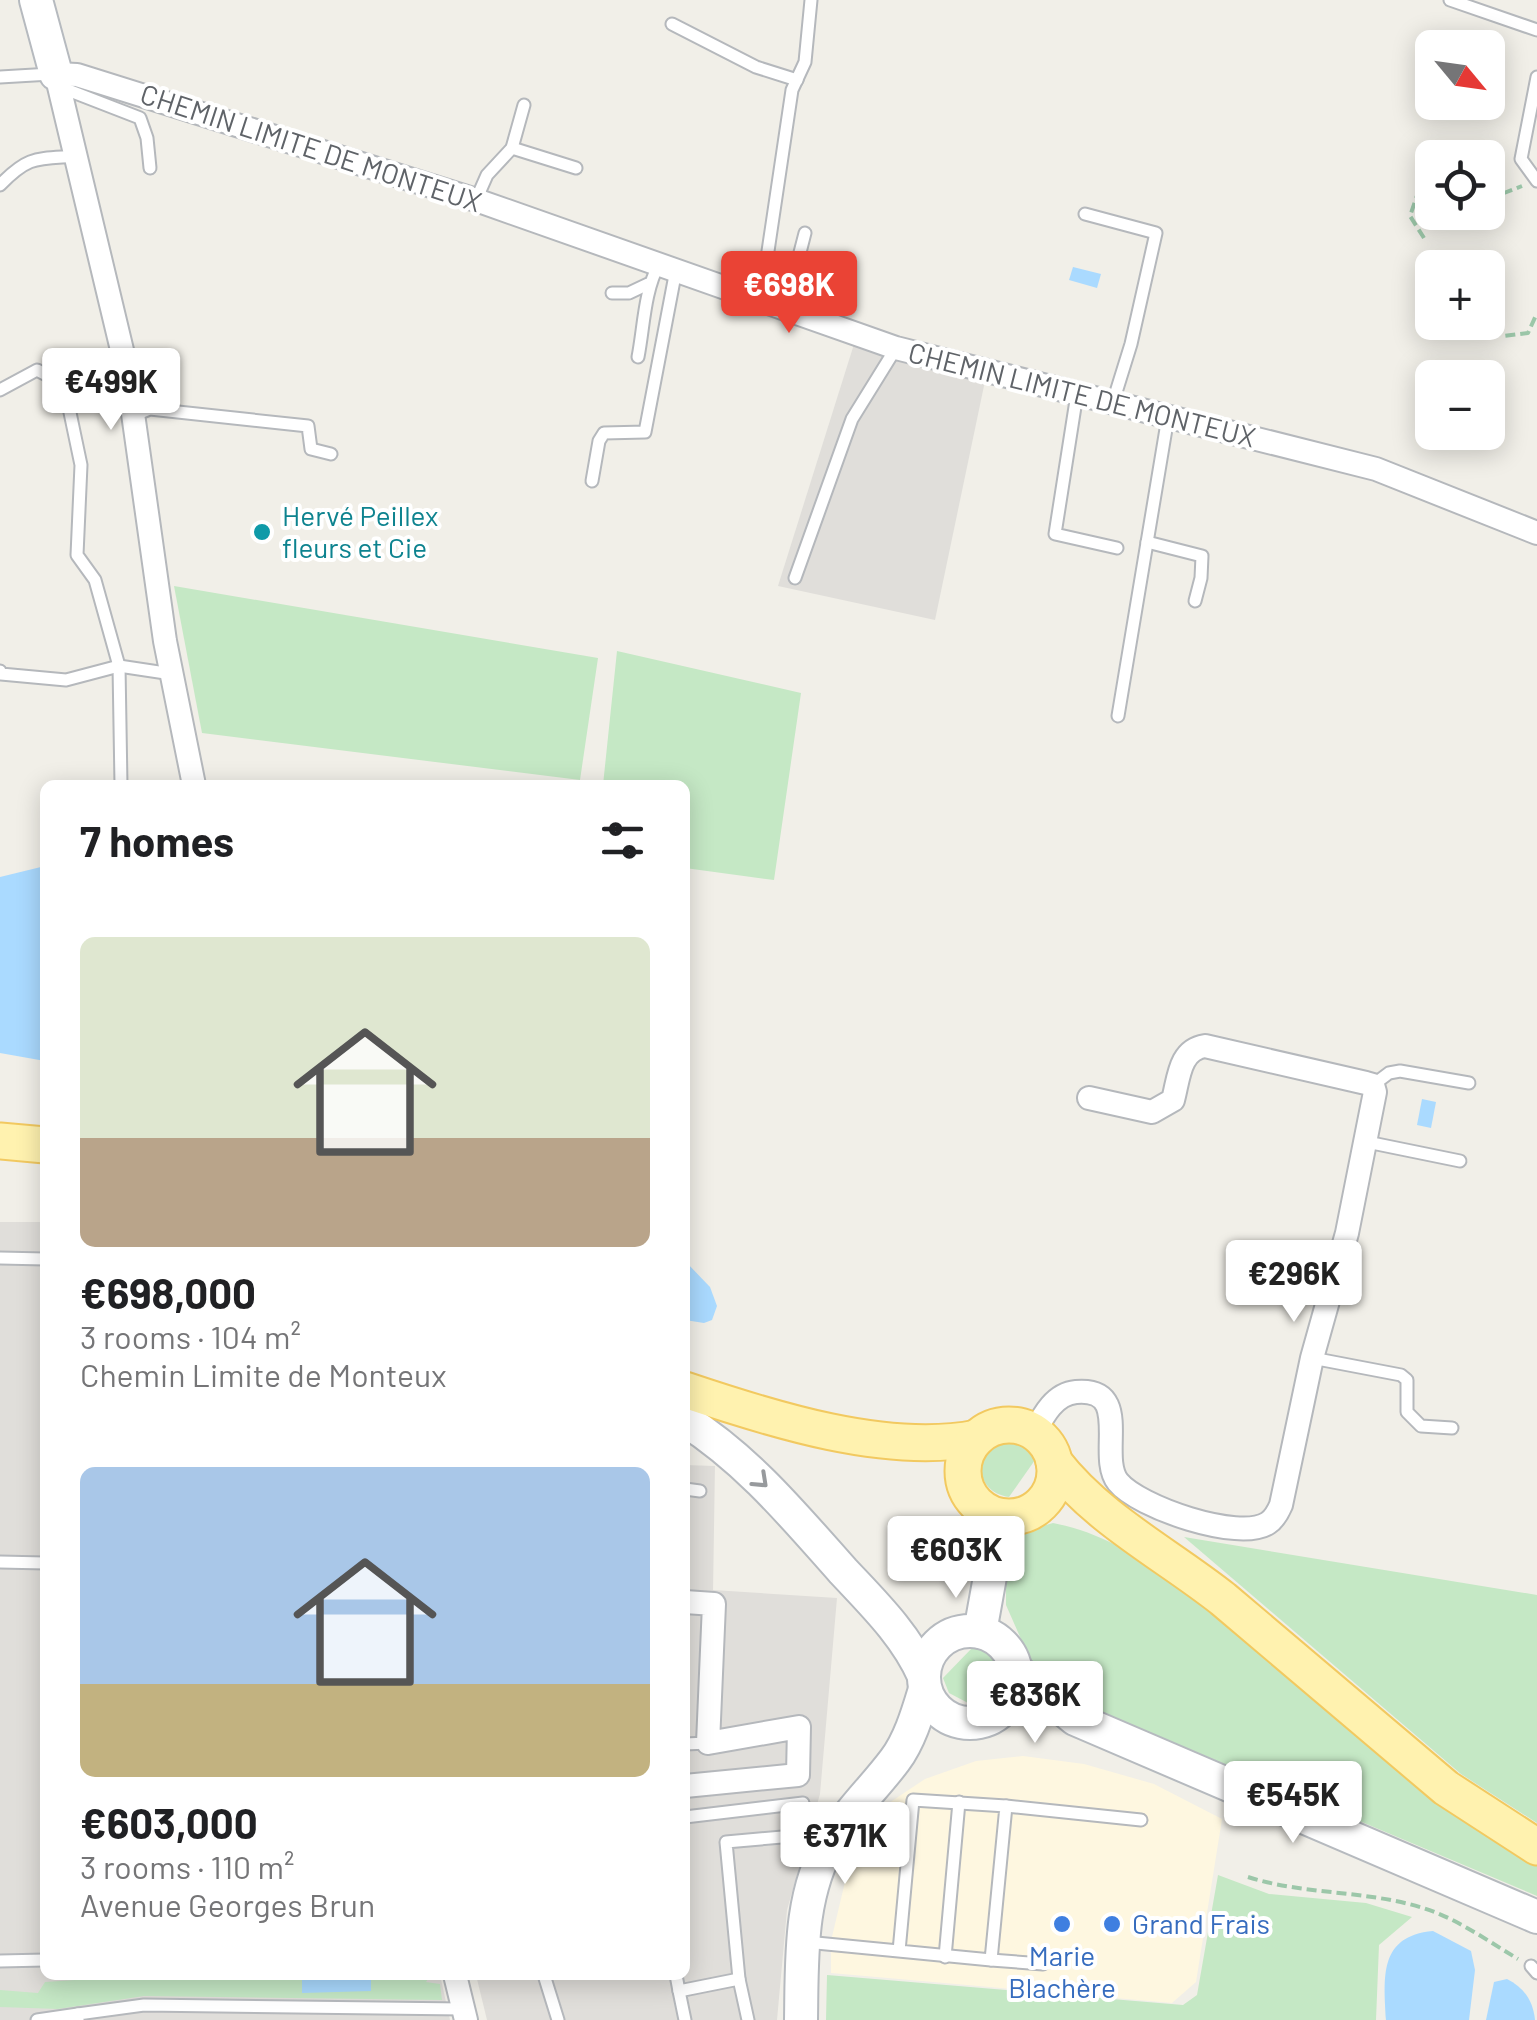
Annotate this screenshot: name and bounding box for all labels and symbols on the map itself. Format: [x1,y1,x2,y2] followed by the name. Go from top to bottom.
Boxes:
[1415,30,1505,120] north arrow
[136,76,486,218] street label: CHEMIN LIMITE DE MONTEUX
[719,251,859,336] pin: €698K
[905,334,1259,454] street label: CHEMIN LIMITE DE MONTEUX
[41,348,181,433] pin: €499K
[282,498,438,564] place label: Hervé Peillex fleurs et Cie
[251,521,273,543] marker: Hervé Peillex fleurs et Cie
[1224,1240,1364,1325] pin: €296K
[749,1469,768,1487] one-way arrow
[886,1516,1026,1601] pin: €603K
[965,1661,1105,1746] pin: €836K
[1223,1761,1363,1846] pin: €545K
[775,1802,915,1887] pin: €371K
[1132,1906,1270,1940] place label: Grand Frais
[1051,1913,1073,1935] marker: Marie Blachère
[1101,1913,1123,1935] marker: Grand Frais
[1008,1938,1116,2004] place label: Marie Blachère

